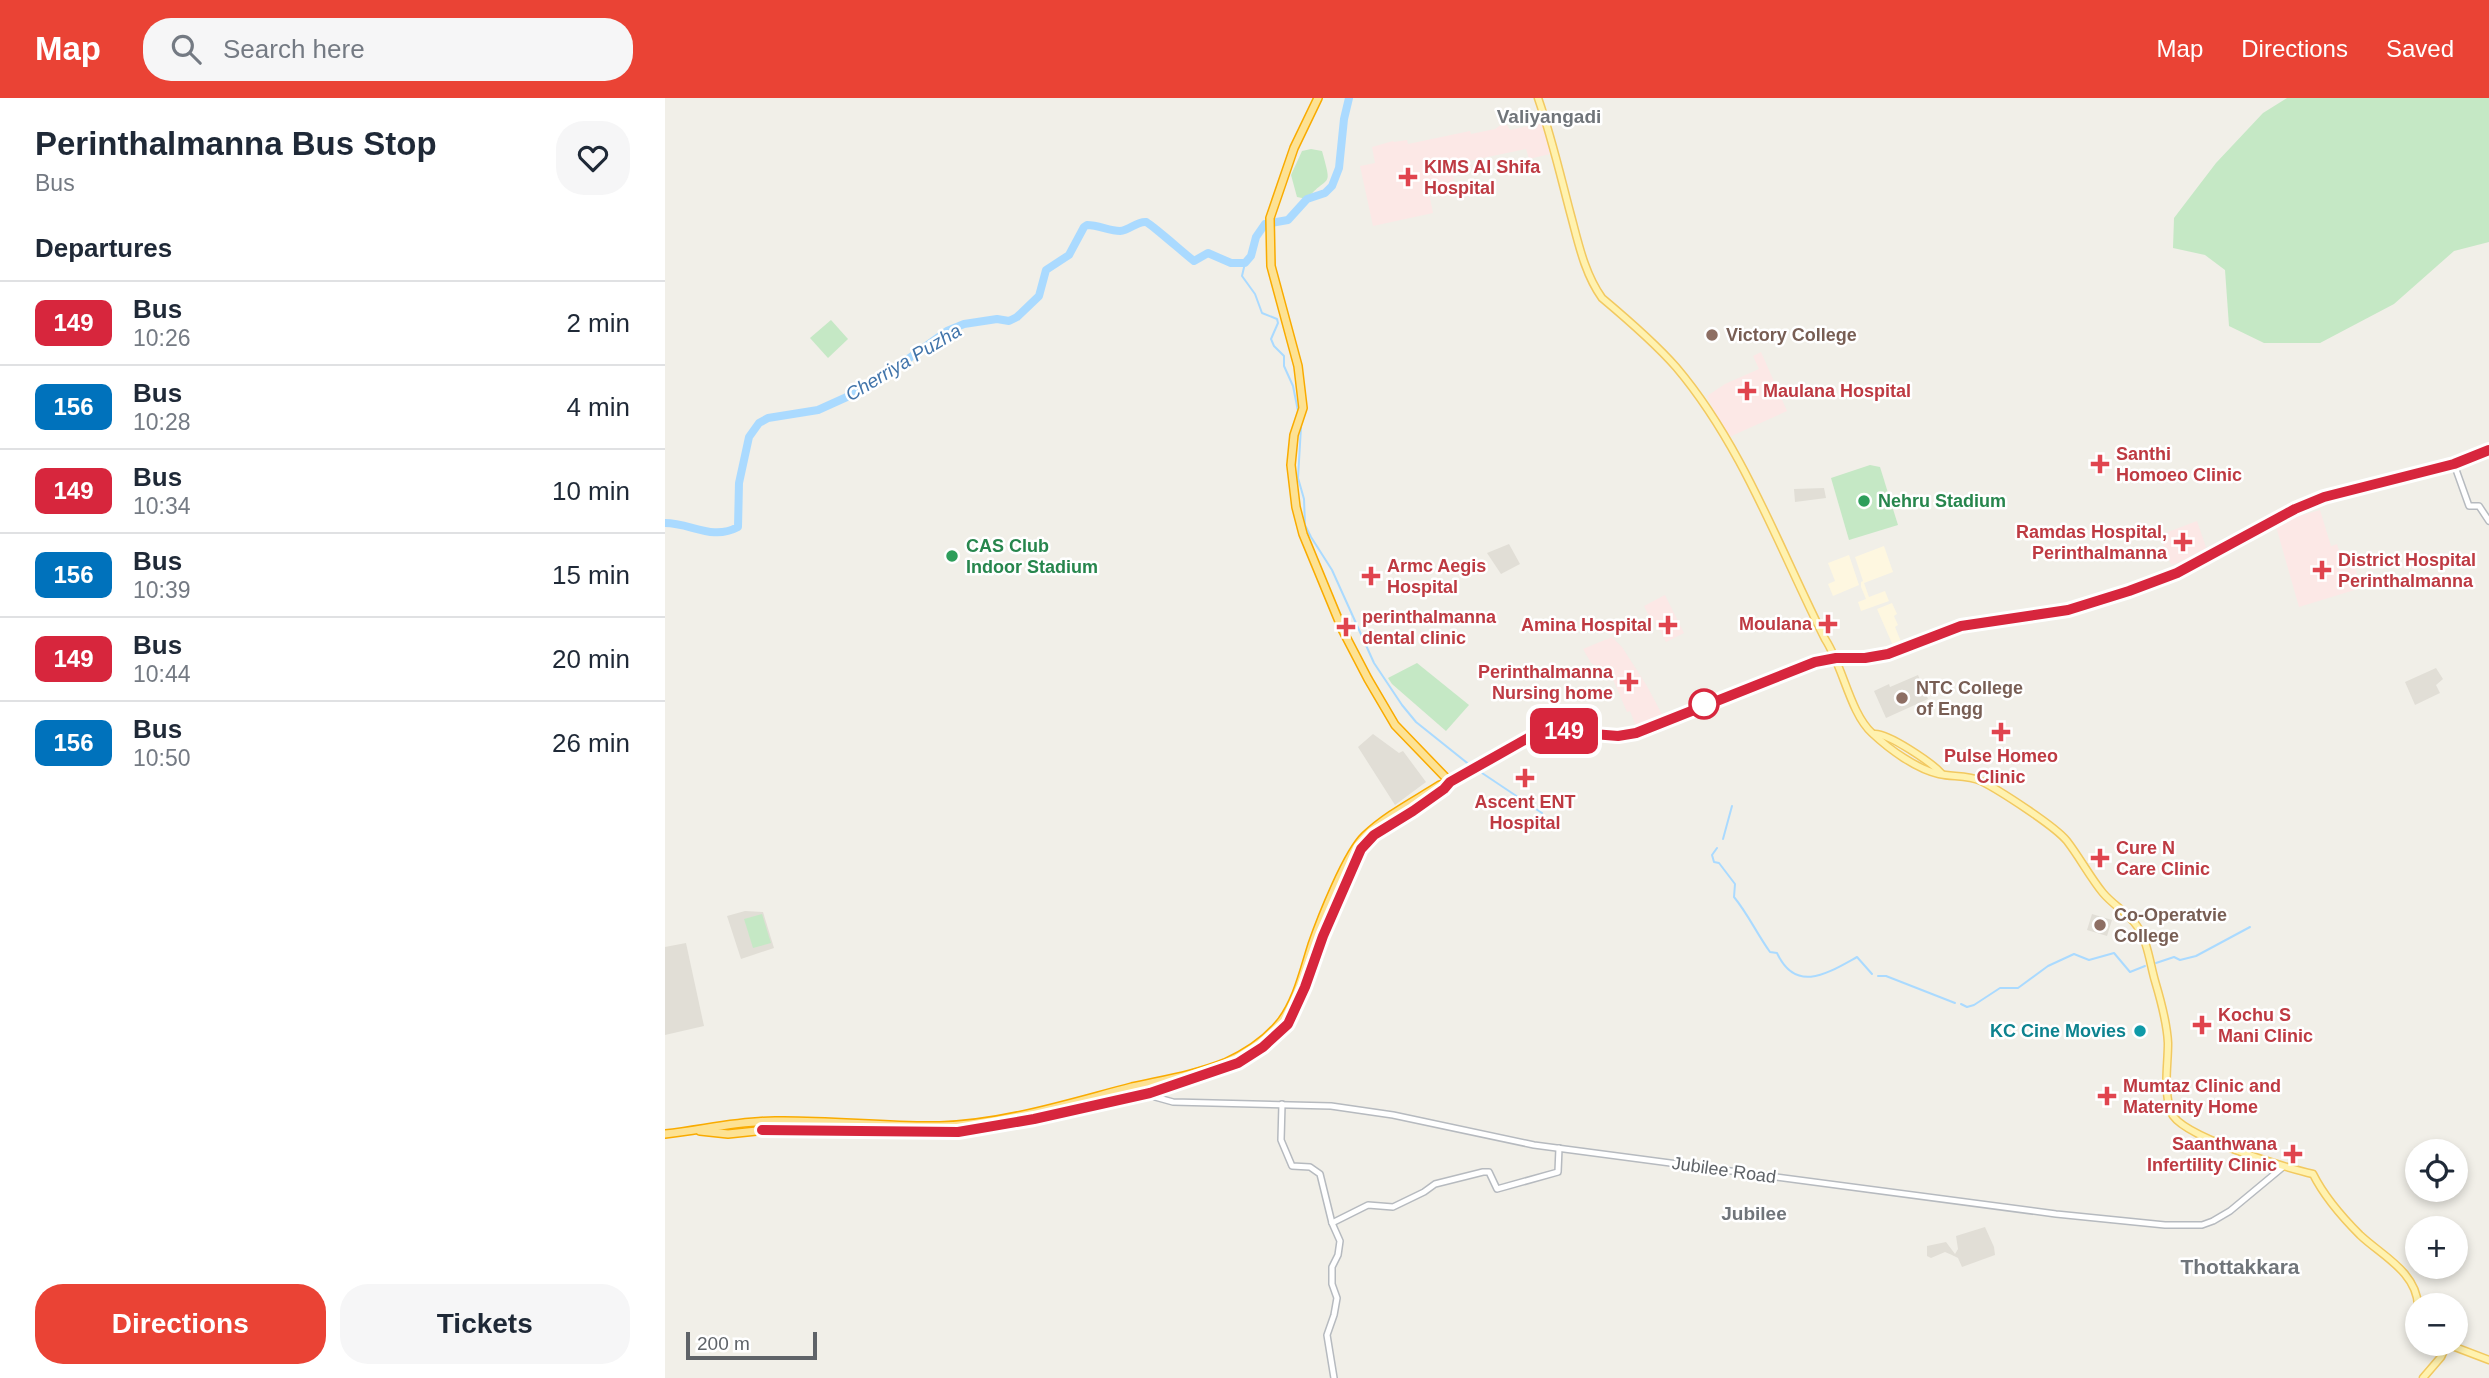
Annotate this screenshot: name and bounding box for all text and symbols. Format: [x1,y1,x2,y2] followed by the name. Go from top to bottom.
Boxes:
[143,18,633,81] search box
[35,30,101,67] text: Map
[167,30,205,68] icon: search
[223,34,365,64] text: Search here
[2157,35,2203,62] text: Map
[2241,35,2348,62] text: Directions
[2386,35,2454,62] text: Saved
[1497,106,1601,127] district label: Valiyangadi
[556,121,630,195] button: heart
[35,125,437,162] text: Perinthalmanna Bus Stop
[1424,157,1541,198] place label: KIMS Al Shifa Hospital
[1398,167,1418,187] marker: KIMS Al Shifa Hospital
[35,170,75,196] text: Bus
[35,233,172,263] text: Departures
[133,294,182,324] text: Bus
[566,308,630,338] text: 2 min
[53,309,94,336] text: 149
[842,320,965,405] water label: Cherriya Puzha
[133,325,191,351] text: 10:26
[1726,325,1857,345] place label: Victory College
[1704,327,1720,343] marker: Victory College
[133,378,182,408] text: Bus
[1737,381,1757,401] marker: Maulana Hospital
[1763,381,1911,401] place label: Maulana Hospital
[566,392,630,422] text: 4 min
[53,393,94,420] text: 156
[133,409,191,435] text: 10:28
[2116,444,2242,485] place label: Santhi Homoeo Clinic
[2090,454,2110,474] marker: Santhi Homoeo Clinic
[133,462,182,492] text: Bus
[552,476,630,506] text: 10 min
[53,477,94,504] text: 149
[1878,491,2006,511] place label: Nehru Stadium
[133,493,191,519] text: 10:34
[1856,493,1872,509] marker: Nehru Stadium
[2016,522,2168,563] place label: Ramdas Hospital, Perinthalmanna
[2173,532,2193,552] marker: Ramdas Hospital, Perinthalmanna
[966,536,1098,577] place label: CAS Club Indoor Stadium
[133,546,182,576] text: Bus
[944,548,960,564] marker: CAS Club Indoor Stadium
[2338,550,2476,591] place label: District Hospital Perinthalmanna
[1387,556,1486,597] place label: Armc Aegis Hospital
[552,560,630,590] text: 15 min
[2312,560,2332,580] marker: District Hospital Perinthalmanna
[53,561,94,588] text: 156
[1361,566,1381,586] marker: Armc Aegis Hospital
[133,577,191,603] text: 10:39
[1362,607,1497,648] place label: perinthalmanna dental clinic
[1739,614,1813,634] place label: Moulana
[1818,614,1838,634] marker: Moulana
[1521,615,1652,635] place label: Amina Hospital
[1658,615,1678,635] marker: Amina Hospital
[1336,617,1356,637] marker: perinthalmanna dental clinic
[133,630,182,660] text: Bus
[552,644,630,674] text: 20 min
[53,645,94,672] text: 149
[133,661,191,687] text: 10:44
[1478,662,1614,703] place label: Perinthalmanna Nursing home
[1619,672,1639,692] marker: Perinthalmanna Nursing home
[1916,678,2023,719] place label: NTC College of Engg
[1689,689,1719,719] unlabelled marker
[1894,690,1910,706] marker: NTC College of Engg
[1524,708,1604,754] line badge: 149
[133,714,182,744] text: Bus
[1544,717,1584,744] text: 149
[1991,722,2011,742] marker: Pulse Homeo Clinic
[552,728,630,758] text: 26 min
[53,729,94,756] text: 156
[133,745,191,771] text: 10:50
[1944,746,2058,787] place label: Pulse Homeo Clinic
[1515,768,1535,788] marker: Ascent ENT Hospital
[1474,792,1576,833] place label: Ascent ENT Hospital
[2116,838,2210,879] place label: Cure N Care Clinic
[2090,848,2110,868] marker: Cure N Care Clinic
[2114,905,2227,946] place label: Co-Operatvie College
[2092,917,2108,933] marker: Co-Operatvie College
[2218,1005,2313,1046] place label: Kochu S Mani Clinic
[2192,1015,2212,1035] marker: Kochu S Mani Clinic
[1990,1021,2126,1041] place label: KC Cine Movies
[2132,1023,2148,1039] marker: KC Cine Movies
[2123,1076,2281,1117] place label: Mumtaz Clinic and Maternity Home
[2097,1086,2117,1106] marker: Mumtaz Clinic and Maternity Home
[2147,1134,2278,1175] place label: Saanthwana Infertility Clinic
[2405,1139,2468,1356] map controls
[2405,1139,2468,1202] button: locate
[2283,1144,2303,1164] marker: Saanthwana Infertility Clinic
[1671,1153,1777,1187] street label: Jubilee Road
[1721,1203,1787,1224] district label: Jubilee
[2405,1216,2468,1279] button: +
[2180,1255,2300,1278] district label: Thottakkara
[35,1284,326,1364] button: Directions
[340,1284,630,1364] button: Tickets
[2405,1293,2468,1356] button: −
[686,1329,817,1361] scale bar
[697,1333,750,1354] text: 200 m

